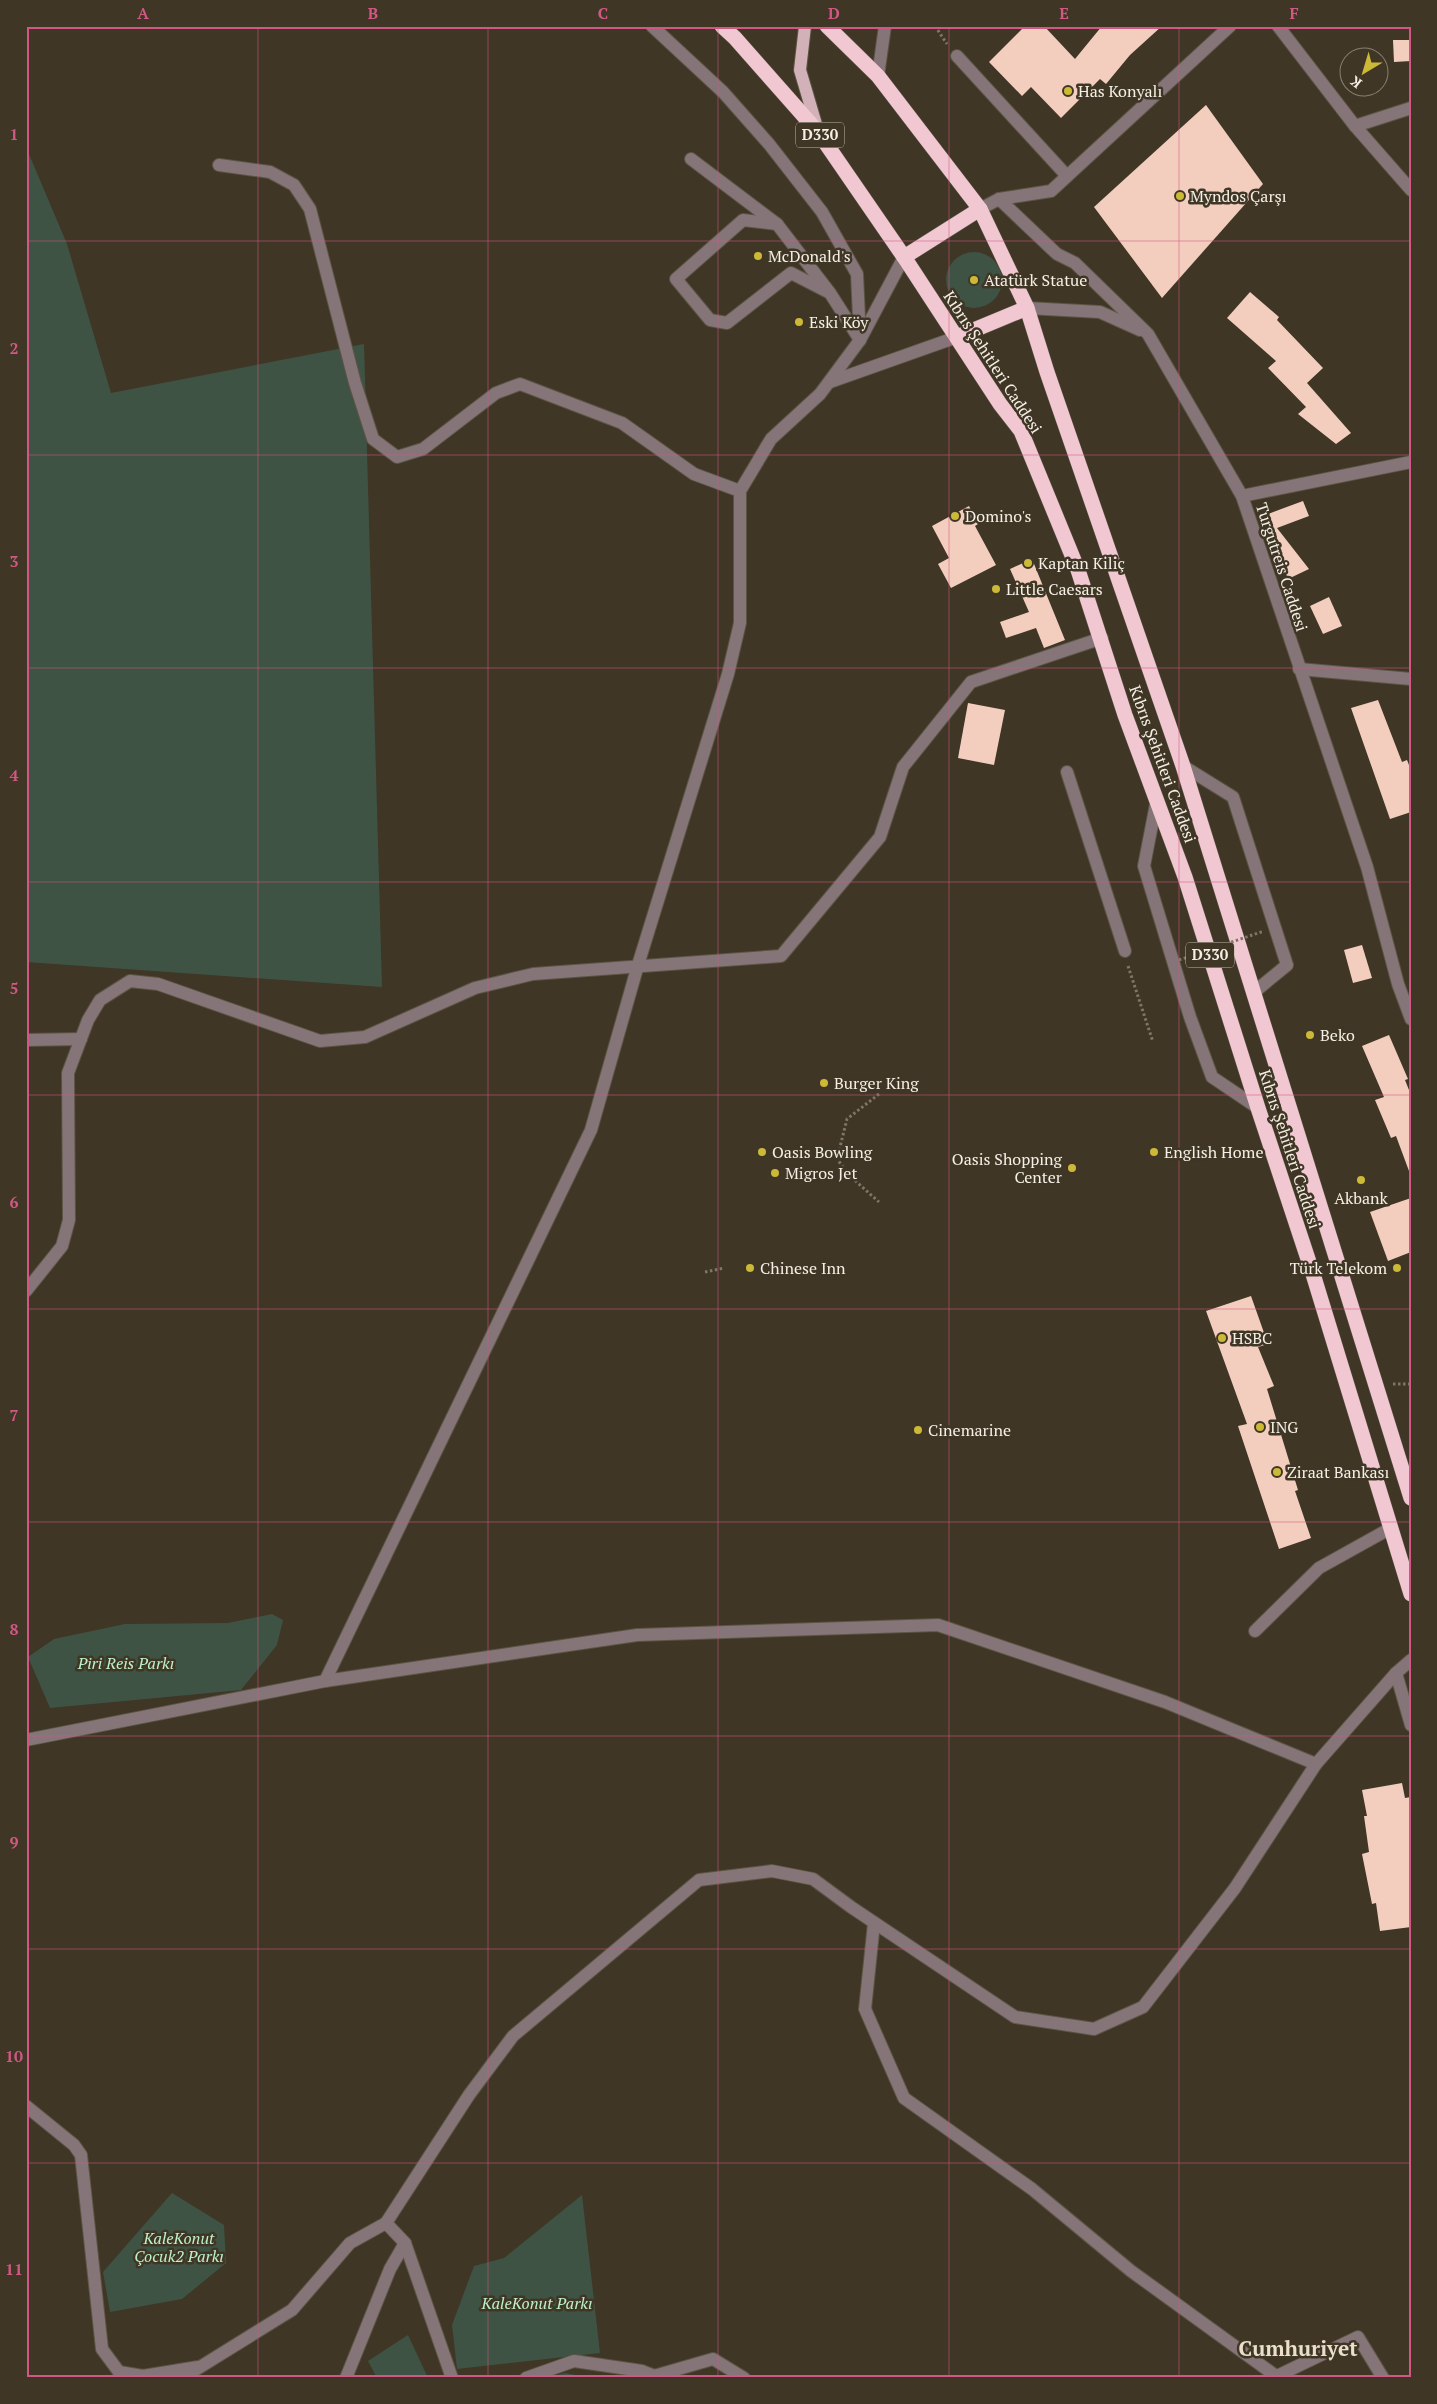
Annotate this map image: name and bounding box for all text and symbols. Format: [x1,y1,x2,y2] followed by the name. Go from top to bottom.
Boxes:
[137,2,149,24] text: A
[368,2,378,24] text: B
[598,2,608,24] text: C
[828,2,840,24] text: D
[1059,2,1069,24] text: E
[1289,2,1299,24] text: F
[1340,48,1390,98] north arrow
[1346,72,1365,93] text: K
[1078,80,1162,102] place label: Has Konyalı
[1062,85,1074,97] marker: Has Konyalı
[796,122,844,148] road number: D330
[9,123,19,145] text: 1
[1190,185,1287,207] place label: Myndos Çarşı
[1174,190,1186,202] marker: Myndos Çarşı
[768,245,851,267] place label: McDonald's
[752,250,764,262] marker: McDonald's
[984,269,1087,291] place label: Atatürk Statue
[968,274,980,286] marker: Atatürk Statue
[939,286,1048,438] street label: Kıbrıs Şehitleri Caddesi
[809,311,869,333] place label: Eski Köy
[793,316,805,328] marker: Eski Köy
[9,337,19,359] text: 2
[1251,500,1313,634] street label: Turgutreis Caddesi
[965,505,1032,527] place label: Domino's
[949,510,961,522] marker: Domino's
[9,550,19,572] text: 3
[1038,552,1125,574] place label: Kaptan Kiliç
[1022,557,1034,569] marker: Kaptan Kiliç
[1006,578,1103,600] place label: Little Caesars
[990,583,1002,595] marker: Little Caesars
[1124,682,1202,846] street label: Kıbrıs Şehitleri Caddesi
[9,764,19,786] text: 4
[1186,942,1234,968] road number: D330
[9,977,19,999] text: 5
[1320,1024,1355,1046] place label: Beko
[1304,1029,1316,1041] marker: Beko
[1254,1067,1326,1232] street label: Kıbrıs Şehitleri Caddesi
[834,1072,919,1094] place label: Burger King
[818,1077,830,1089] marker: Burger King
[772,1141,873,1163] place label: Oasis Bowling
[1164,1141,1263,1163] place label: English Home
[756,1146,768,1158] marker: Oasis Bowling
[1148,1146,1160,1158] marker: English Home
[952,1148,1063,1188] place label: Oasis Shopping Center
[785,1162,857,1184] place label: Migros Jet
[1066,1162,1078,1174] marker: Oasis Shopping Center
[769,1167,781,1179] marker: Migros Jet
[1355,1174,1367,1186] marker: Akbank
[1334,1187,1389,1209] place label: Akbank
[9,1191,19,1213] text: 6
[760,1257,846,1279] place label: Chinese Inn
[1290,1257,1387,1279] place label: Türk Telekom
[744,1262,756,1274] marker: Chinese Inn
[1391,1262,1403,1274] marker: Türk Telekom
[1232,1327,1272,1349] place label: HSBC
[1216,1332,1228,1344] marker: HSBC
[9,1404,19,1426] text: 7
[1270,1416,1298,1438] place label: ING
[928,1419,1011,1441] place label: Cinemarine
[1254,1421,1266,1433] marker: ING
[912,1424,924,1436] marker: Cinemarine
[1287,1461,1389,1483] place label: Ziraat Bankası
[1271,1466,1283,1478] marker: Ziraat Bankası
[9,1618,19,1640] text: 8
[77,1652,174,1674] park label: Piri Reis Parkı
[9,1831,19,1853] text: 9
[5,2045,23,2067] text: 10
[134,2227,224,2267] park label: KaleKonut Çocuk2 Parkı
[5,2258,23,2280] text: 11
[481,2292,592,2314] park label: KaleKonut Parkı
[1238,2334,1358,2362] district label: Cumhuriyet

